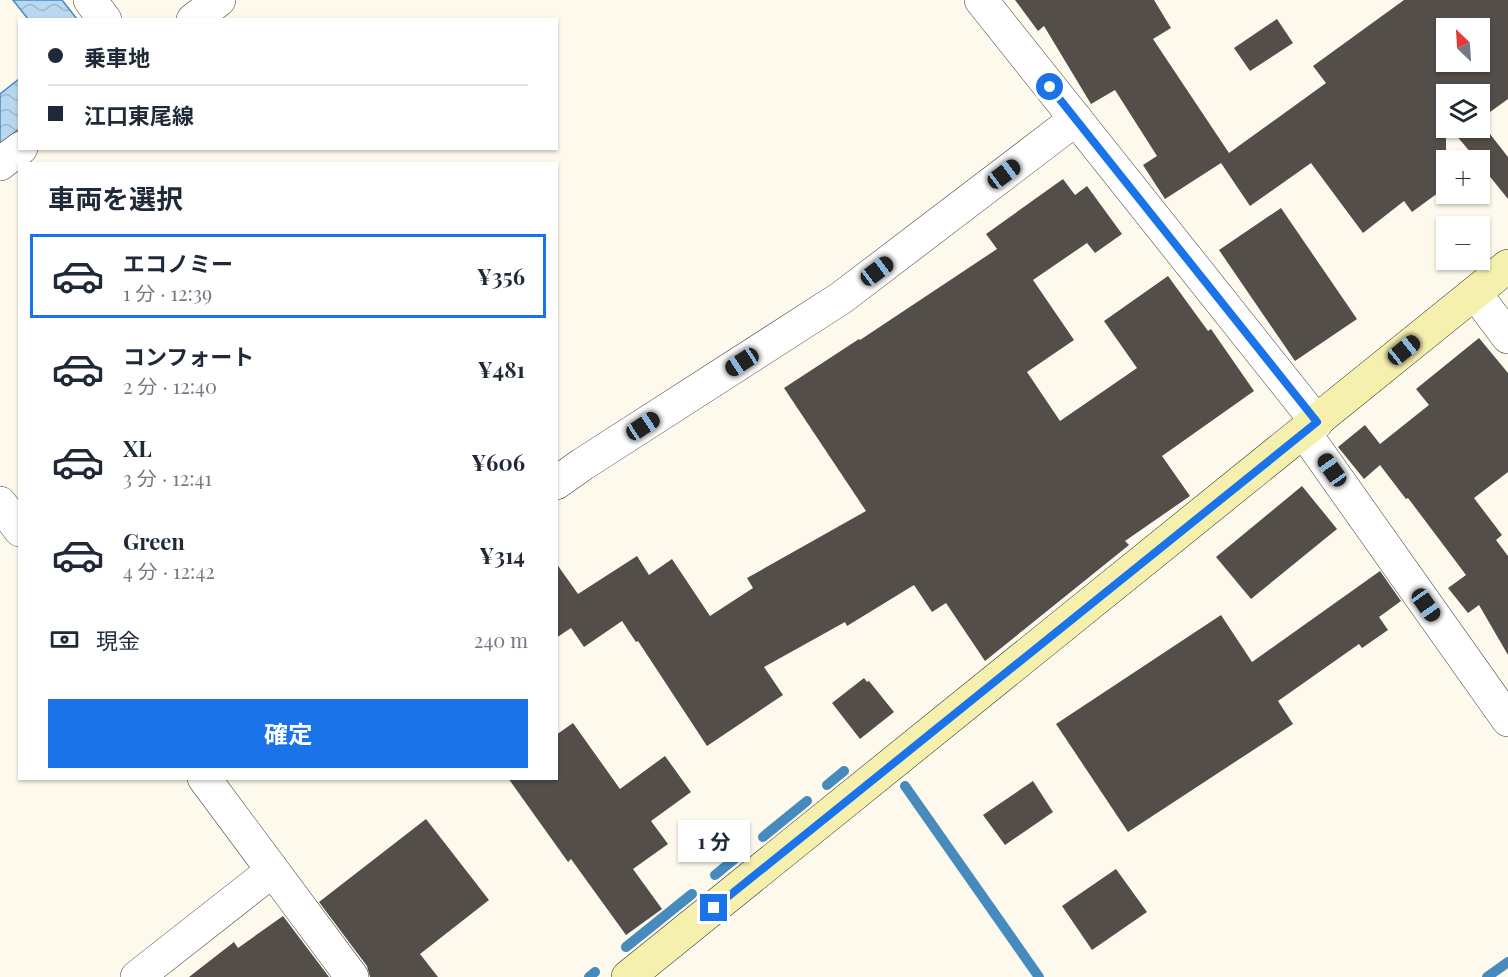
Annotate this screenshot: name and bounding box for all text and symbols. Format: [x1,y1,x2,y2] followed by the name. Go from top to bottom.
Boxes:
[1436,18,1490,72] north arrow
[1436,18,1490,270] map controls
[84,42,150,72] text: 乗車地
[1036,73,1063,100] route start
[1436,84,1490,138] button: layers
[84,100,194,130] text: 江口東尾線
[1436,150,1490,204] button: +
[984,156,1024,192] car
[48,180,183,216] text: 車両を選択
[1436,216,1490,270] button: −
[123,248,233,278] text: エコノミー
[51,249,105,303] icon: car
[857,253,897,289] car
[477,261,525,291] text: ¥356
[123,279,212,306] text: 1 分 · 12:39
[1384,332,1424,368] car
[123,341,254,371] text: コンフォート
[51,342,105,396] icon: car
[722,345,762,379] car
[478,354,525,384] text: ¥481
[123,372,217,399] text: 2 分 · 12:40
[623,409,663,443] car
[123,433,152,463] text: XL
[51,435,105,489] icon: car
[471,447,525,477] text: ¥606
[1314,450,1350,490] car
[123,464,212,491] text: 3 分 · 12:41
[123,526,185,556] text: Green
[51,528,105,582] icon: car
[479,540,525,570] text: ¥314
[123,557,215,584] text: 4 分 · 12:42
[1408,585,1444,625] car
[48,623,81,656] icon: cash
[96,625,140,655] text: 現金
[474,626,528,653] text: 240 m
[48,699,528,768] button: 確定
[678,821,750,863] callout: 1 分
[698,827,730,854] text: 1 分
[700,894,727,921] route end

